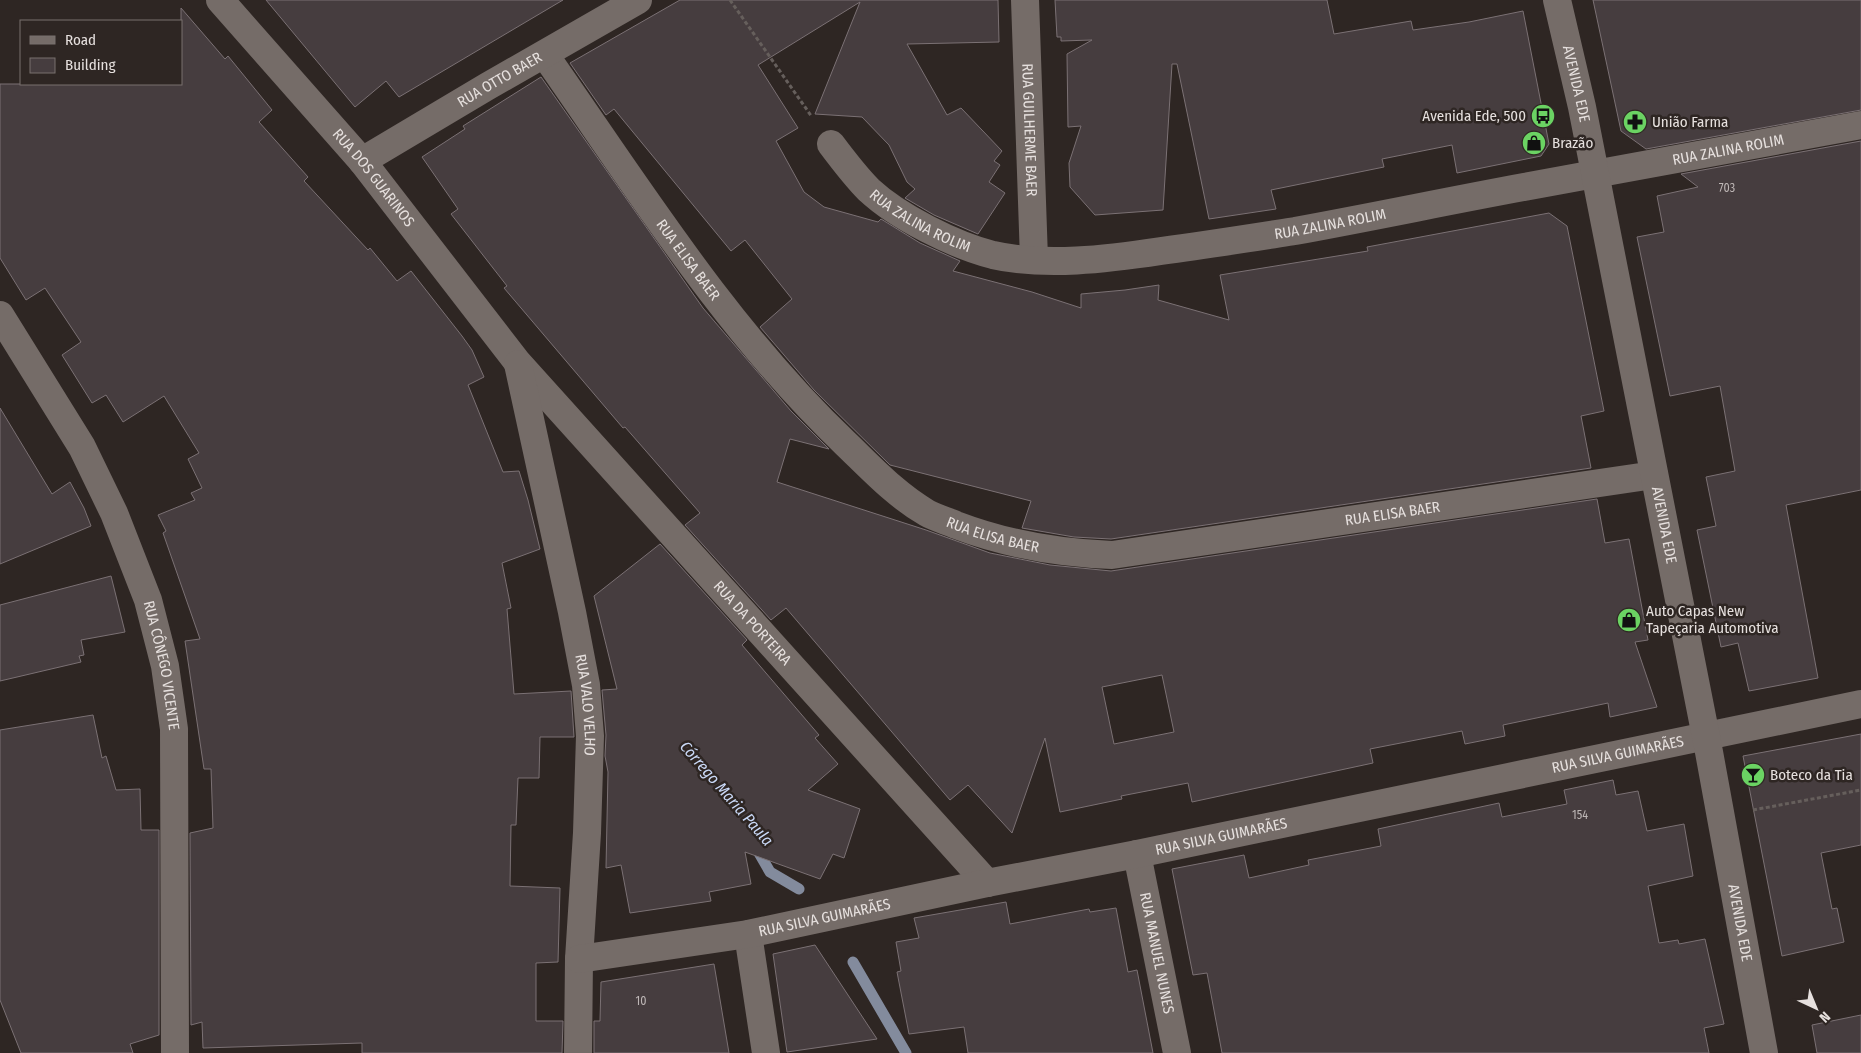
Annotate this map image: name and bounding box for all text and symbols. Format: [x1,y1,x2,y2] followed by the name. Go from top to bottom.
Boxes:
[20,20,182,85] legend
[65,31,96,49] text: Road
[1559,44,1594,124] street label: AVENIDA EDE
[454,48,545,111] street label: RUA OTTO BAER
[65,56,116,74] text: Building
[1018,63,1041,197] street label: RUA GUILHERME BAER
[1530,103,1556,129] bus stop icon: Avenida Ede, 500
[1422,107,1526,125] place label: Avenida Ede, 500
[1622,109,1648,135] pharmacy icon: União Farma
[1652,113,1728,131] place label: União Farma
[329,125,418,230] street label: RUA DOS GUARINOS
[1521,130,1547,156] shop icon: Brazão
[1671,131,1785,169] street label: RUA ZALINA ROLIM
[1552,134,1593,152] place label: Brazão
[1719,181,1735,195] house number: 703
[866,186,973,256] street label: RUA ZALINA ROLIM
[1273,205,1387,243] street label: RUA ZALINA ROLIM
[653,216,724,304] street label: RUA ELISA BAER
[1648,485,1681,565] street label: AVENIDA EDE
[1344,498,1441,529] street label: RUA ELISA BAER
[944,513,1041,556] street label: RUA ELISA BAER
[710,577,795,669] street label: RUA DA PORTEIRA
[140,599,183,731] street label: RUA CÔNEGO VICENTE
[1646,602,1779,637] place label: Auto Capas New Tapeçaria Automotiva
[1616,607,1642,633] shop icon: Auto Capas New Tapeçaria Automotiva
[571,653,599,756] street label: RUA VALO VELHO
[1550,732,1685,777] street label: RUA SILVA GUIMARÃES
[676,737,777,850] water label: Córrego Maria Paula
[1740,762,1766,788] bar icon: Boteco da Tia
[1770,766,1853,784] place label: Boteco da Tia
[1572,808,1588,822] house number: 154
[1154,814,1289,859] street label: RUA SILVA GUIMARÃES
[1724,883,1756,963] street label: AVENIDA EDE
[1136,891,1178,1015] street label: RUA MANUEL NUNES
[757,895,892,941] street label: RUA SILVA GUIMARÃES
[1791,983,1841,1033] north arrow
[636,994,646,1008] house number: 10
[1816,1008,1834,1026] text: N

